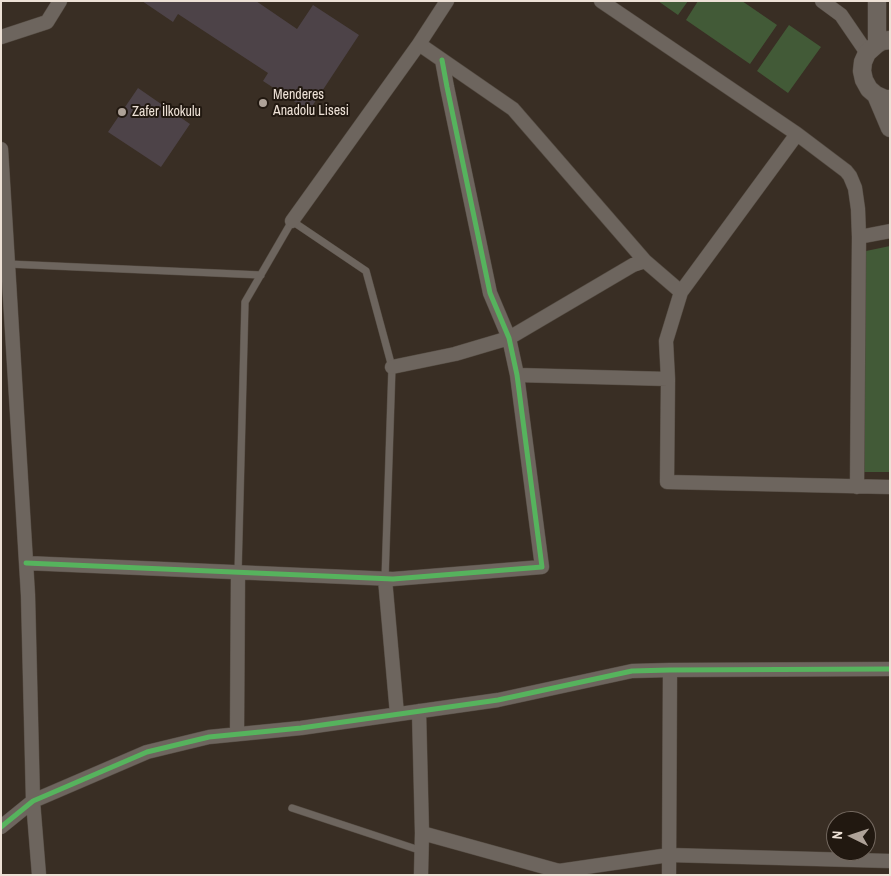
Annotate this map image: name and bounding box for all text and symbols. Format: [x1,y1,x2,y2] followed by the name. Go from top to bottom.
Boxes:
[273,87,349,120] place label: Menderes Anadolu Lisesi
[257,97,269,109] marker: Menderes Anadolu Lisesi
[132,104,201,120] place label: Zafer İlkokulu
[116,106,128,118] marker: Zafer İlkokulu
[826,811,876,861] north arrow
[828,830,846,840] text: N

